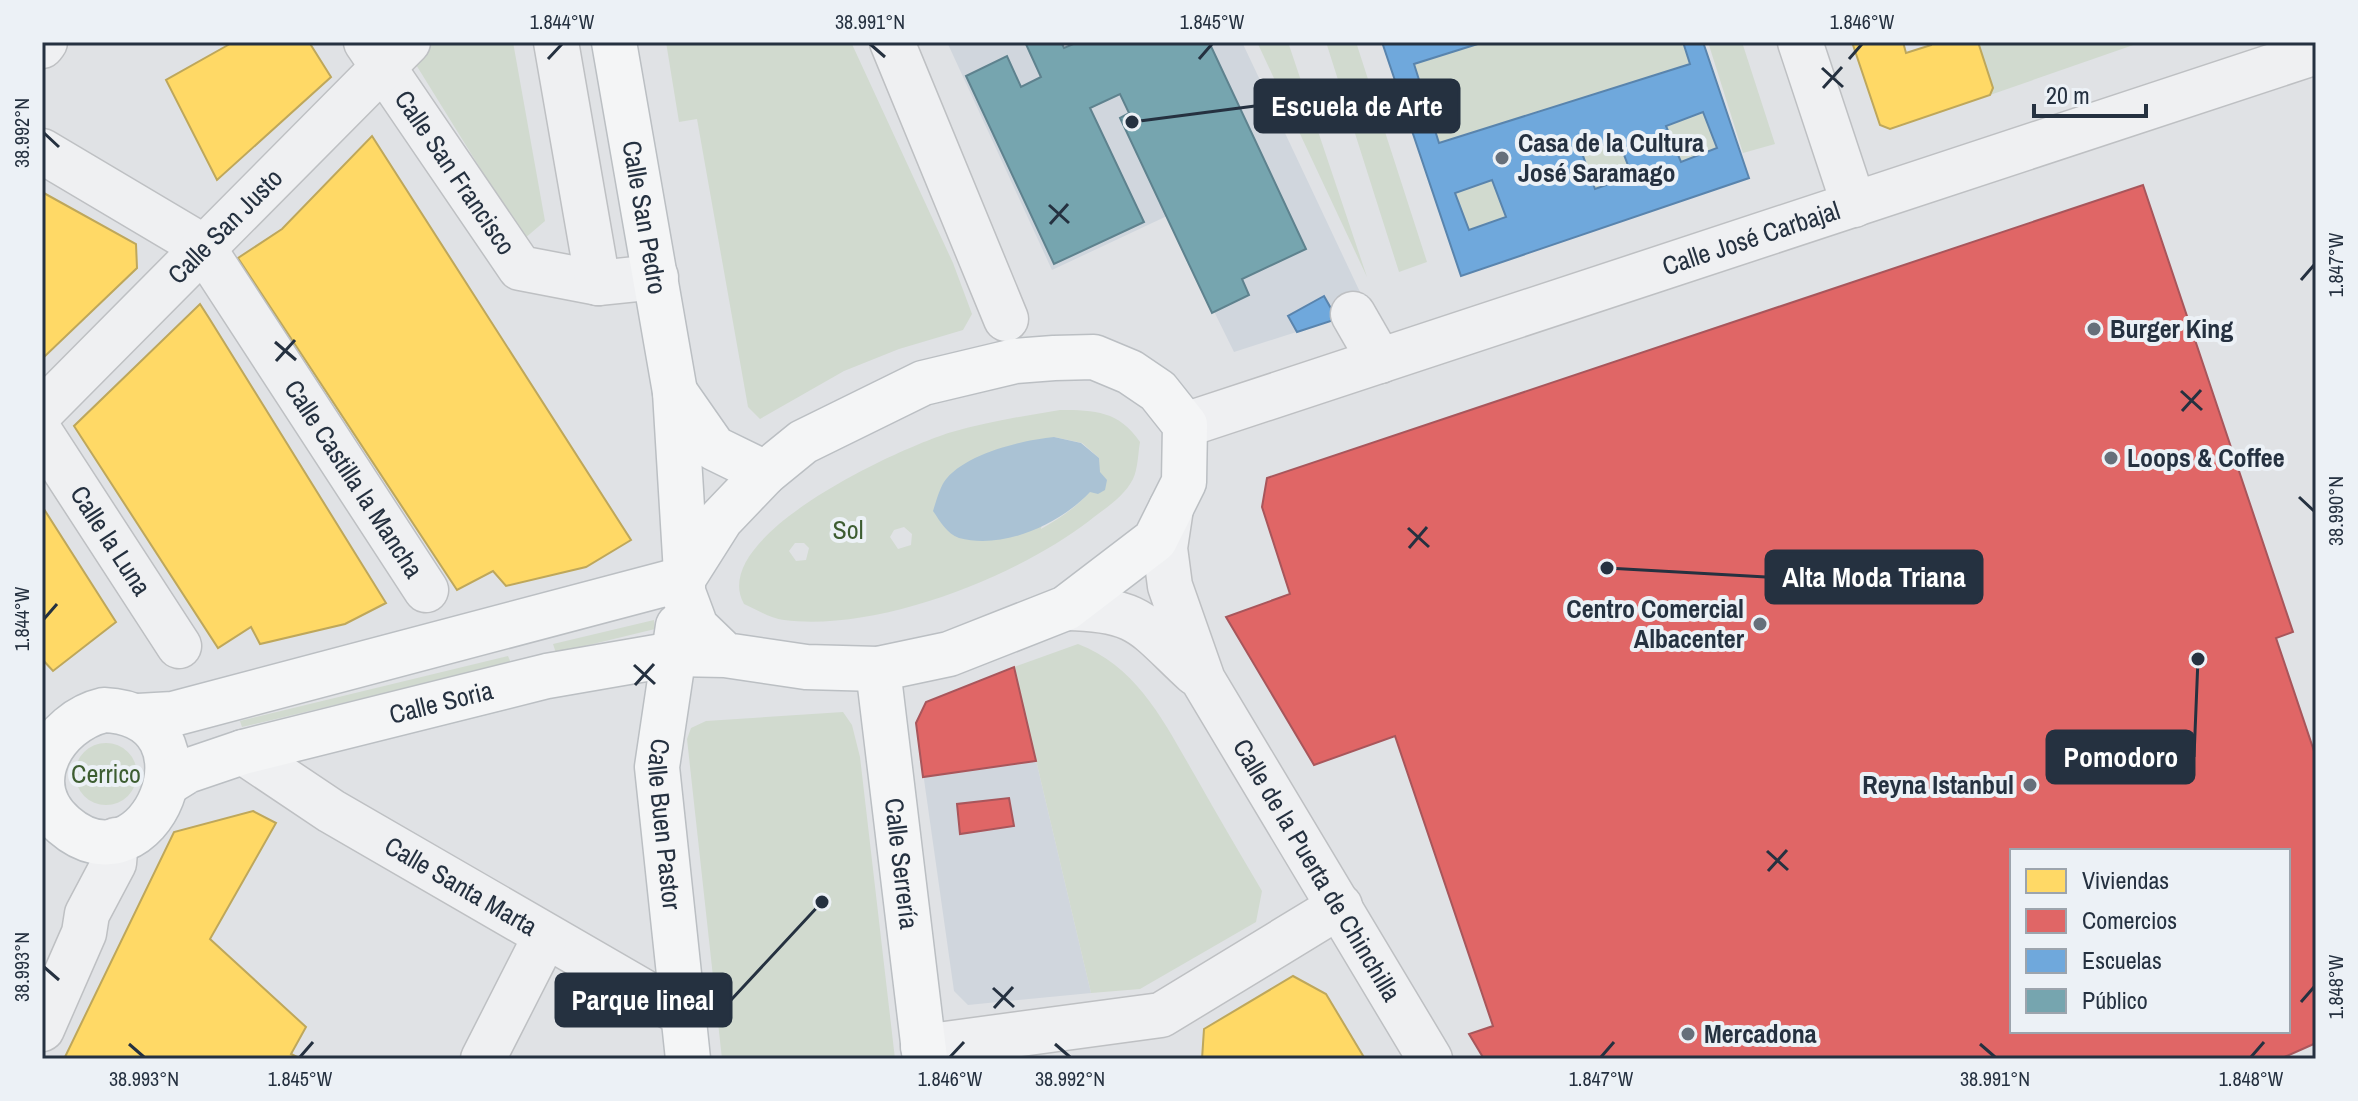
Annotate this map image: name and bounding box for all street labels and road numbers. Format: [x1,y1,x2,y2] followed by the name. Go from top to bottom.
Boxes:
[387,83,524,262] street label: Calle San Francisco
[614,138,676,297] street label: Calle San Pedro
[160,161,290,291] street label: Calle San Justo
[1658,192,1844,283] street label: Calle José Carbajal
[277,373,432,585] street label: Calle Castilla la Mancha
[62,479,160,602] street label: Calle la Luna
[386,672,497,732] street label: Calle Soria
[1225,732,1409,1008] street label: Calle de la Puerta de Chinchilla
[640,736,690,911] street label: Calle Buen Pastor
[877,796,927,931] street label: Calle Serrería
[378,828,544,944] street label: Calle Santa Marta

